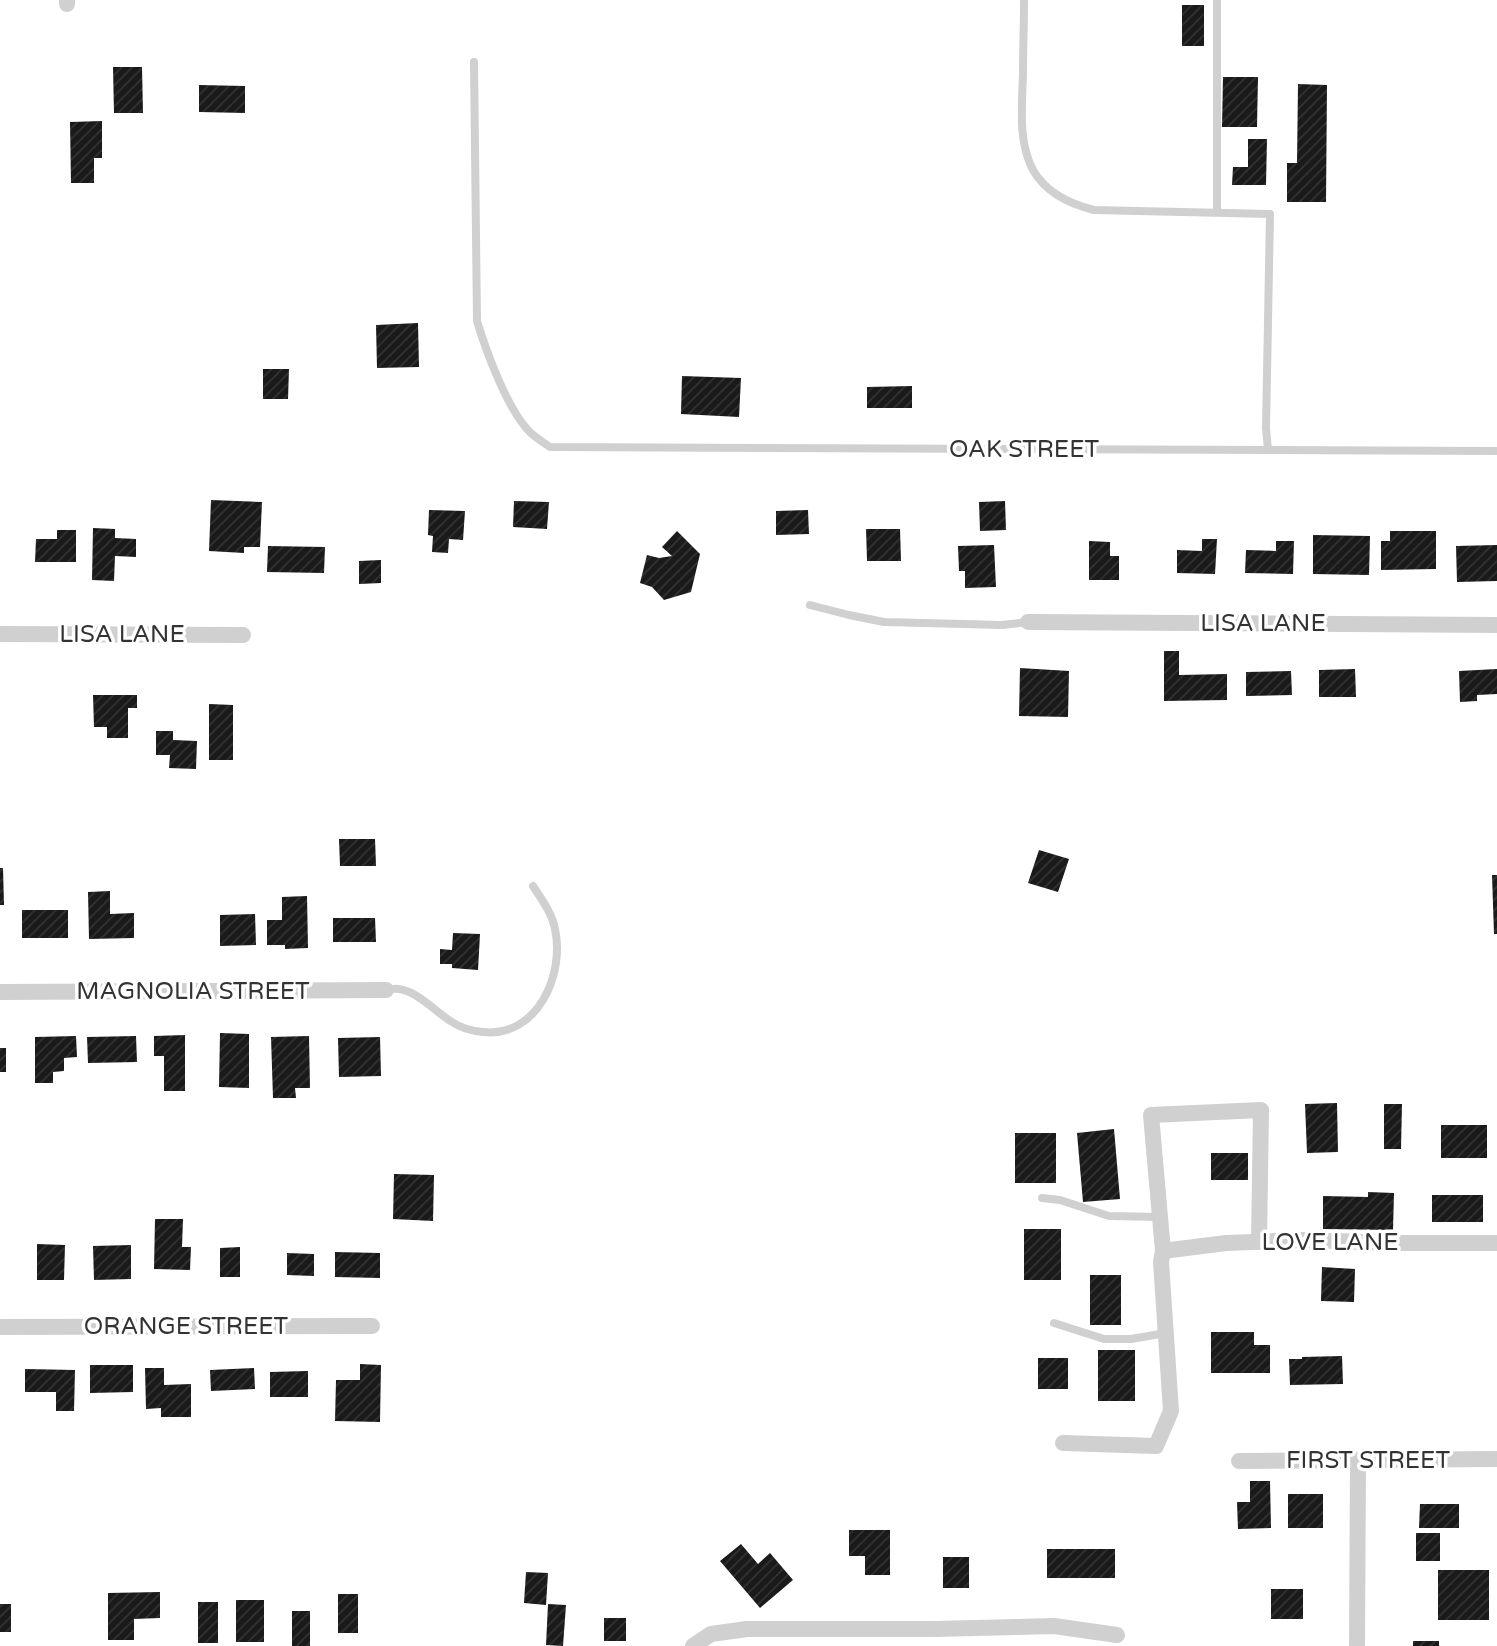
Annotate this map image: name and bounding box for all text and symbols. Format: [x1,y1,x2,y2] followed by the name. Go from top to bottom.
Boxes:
[949,435,1099,464] street label: OAK STREET
[1200,609,1326,638] street label: LISA LANE
[59,620,185,649] street label: LISA LANE
[76,977,310,1006] street label: MAGNOLIA STREET
[1261,1228,1399,1257] street label: LOVE LANE
[84,1312,289,1341] street label: ORANGE STREET
[1286,1446,1450,1475] street label: FIRST STREET

